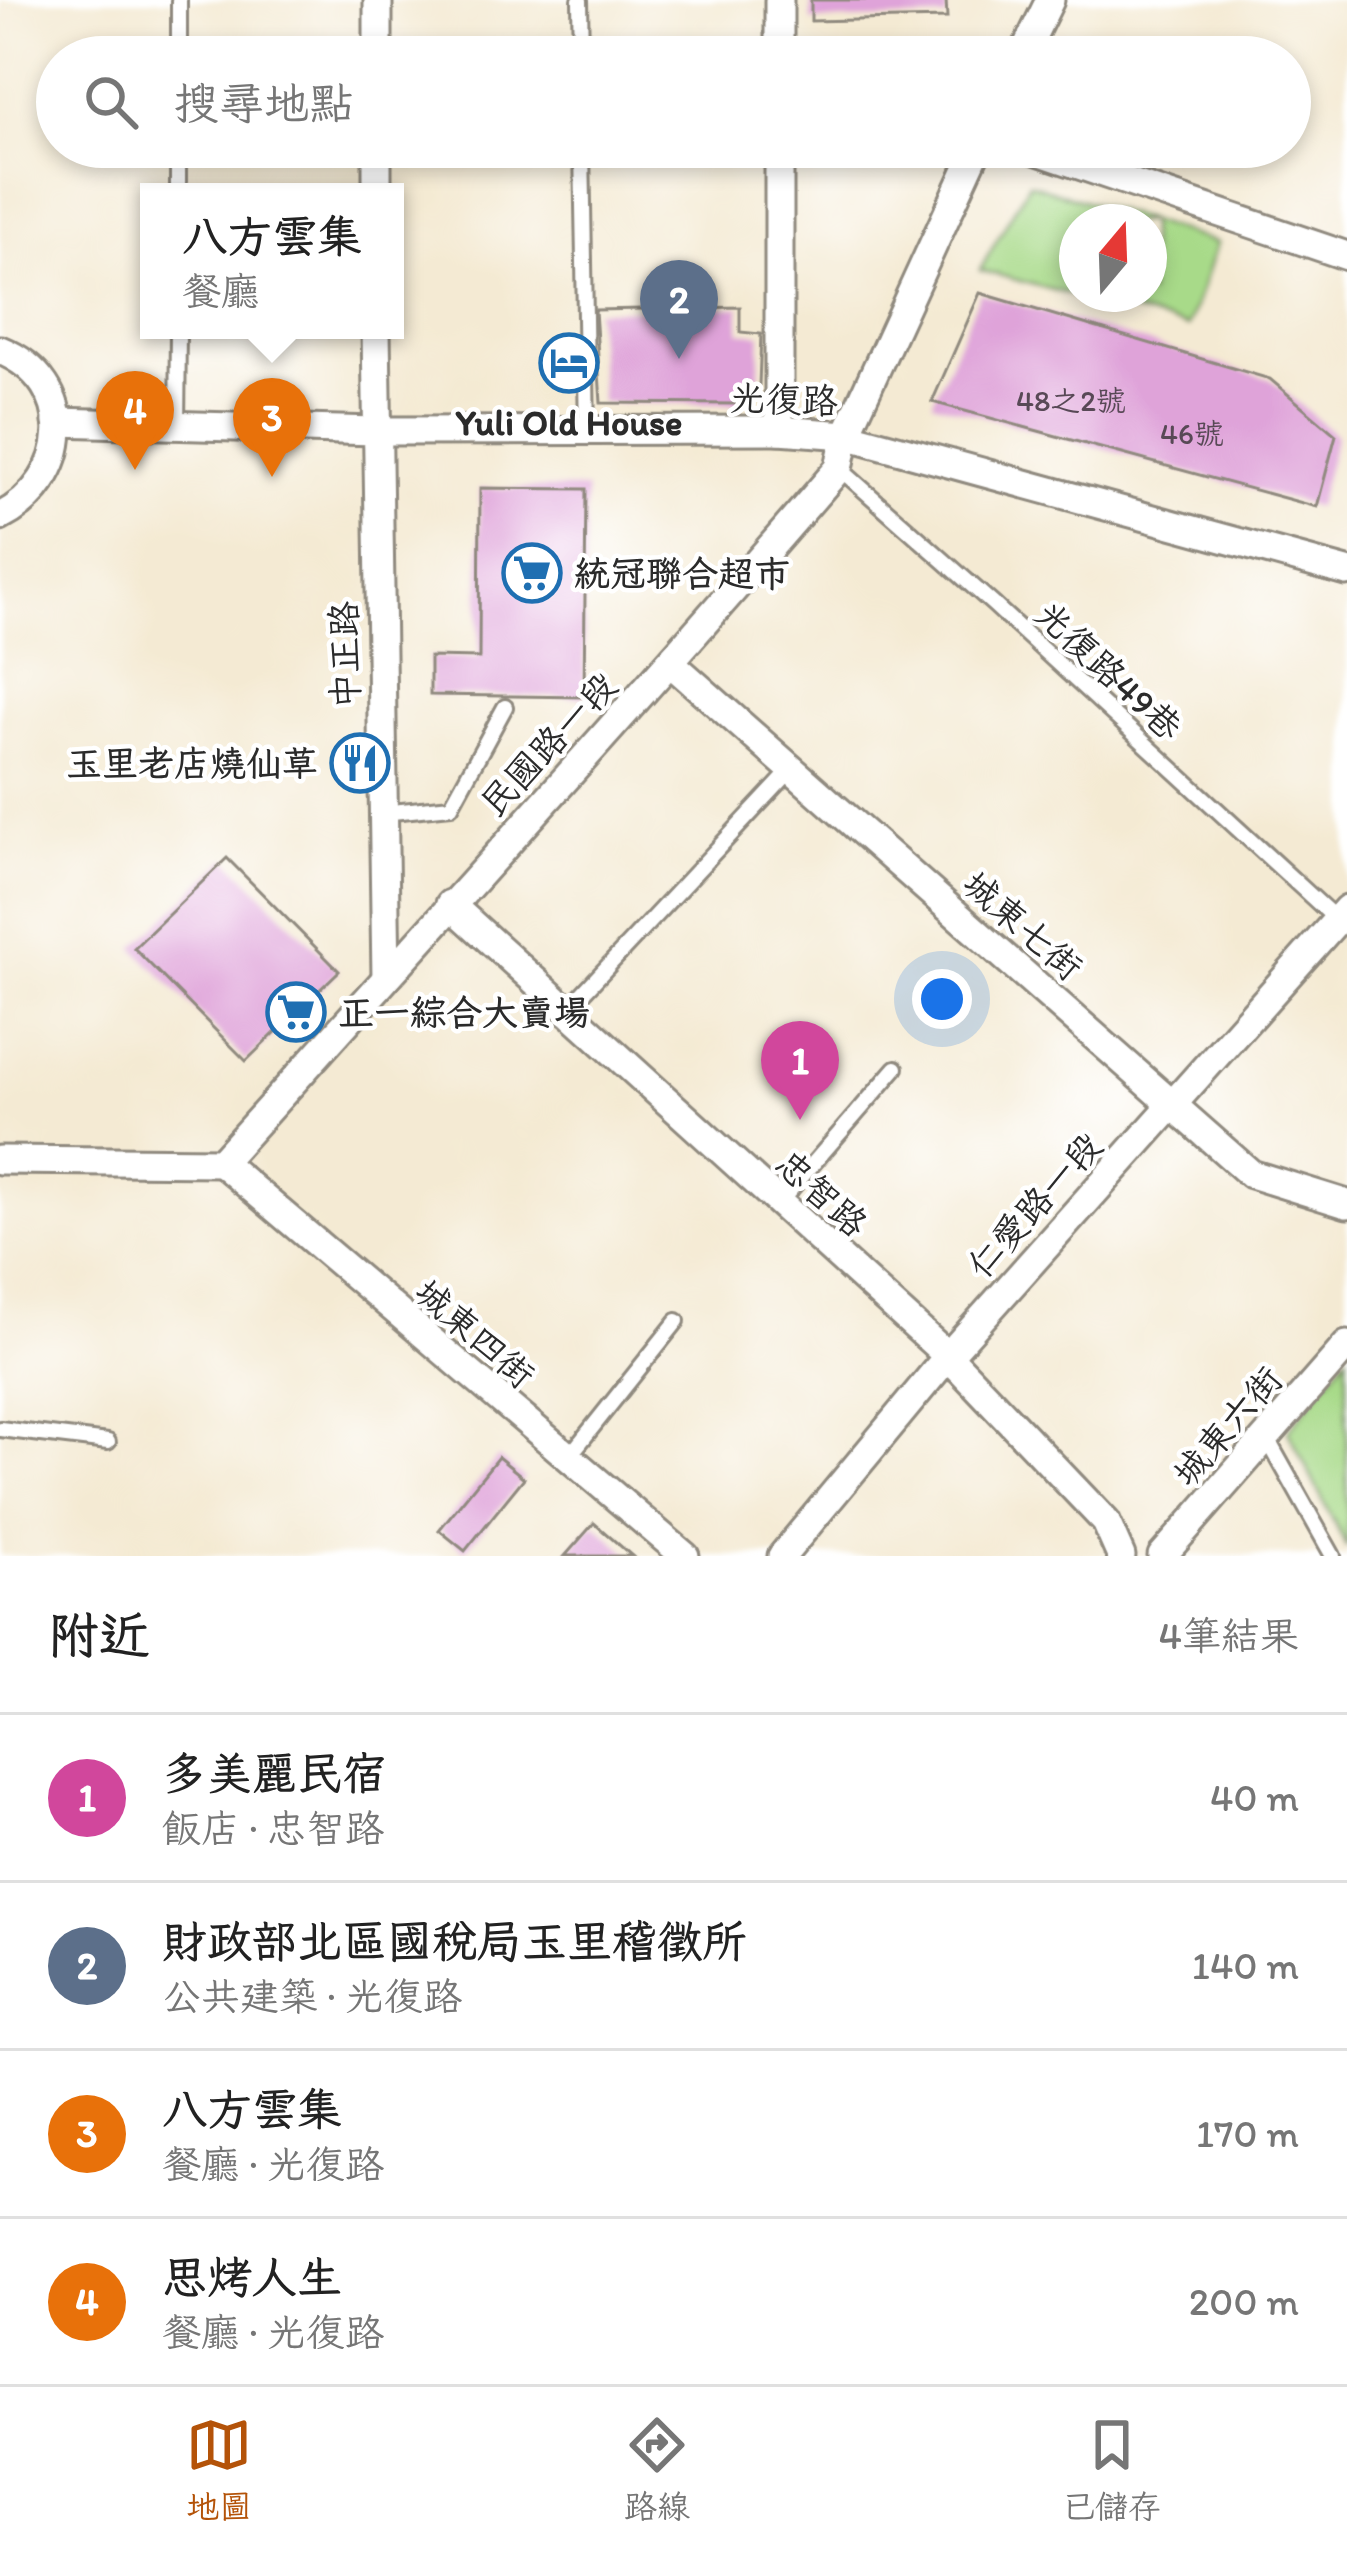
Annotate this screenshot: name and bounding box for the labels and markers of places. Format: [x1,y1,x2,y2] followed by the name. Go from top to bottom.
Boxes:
[640,260,718,359] pin: 2
[538,332,600,394] hotel icon: Yuli Old House
[96,371,174,470] pin: 4
[233,378,311,477] pin: 3
[456,401,682,444] place label: Yuli Old House
[501,542,563,604] supermarket icon: 統冠聯合超市
[574,552,790,595] place label: 統冠聯合超市
[329,732,391,794] restaurant icon: 玉里老店燒仙草
[66,742,318,785] place label: 玉里老店燒仙草
[265,981,327,1043] supermarket icon: 正一綜合大賣場
[338,991,590,1034] place label: 正一綜合大賣場
[761,1021,839,1120] pin: 1

